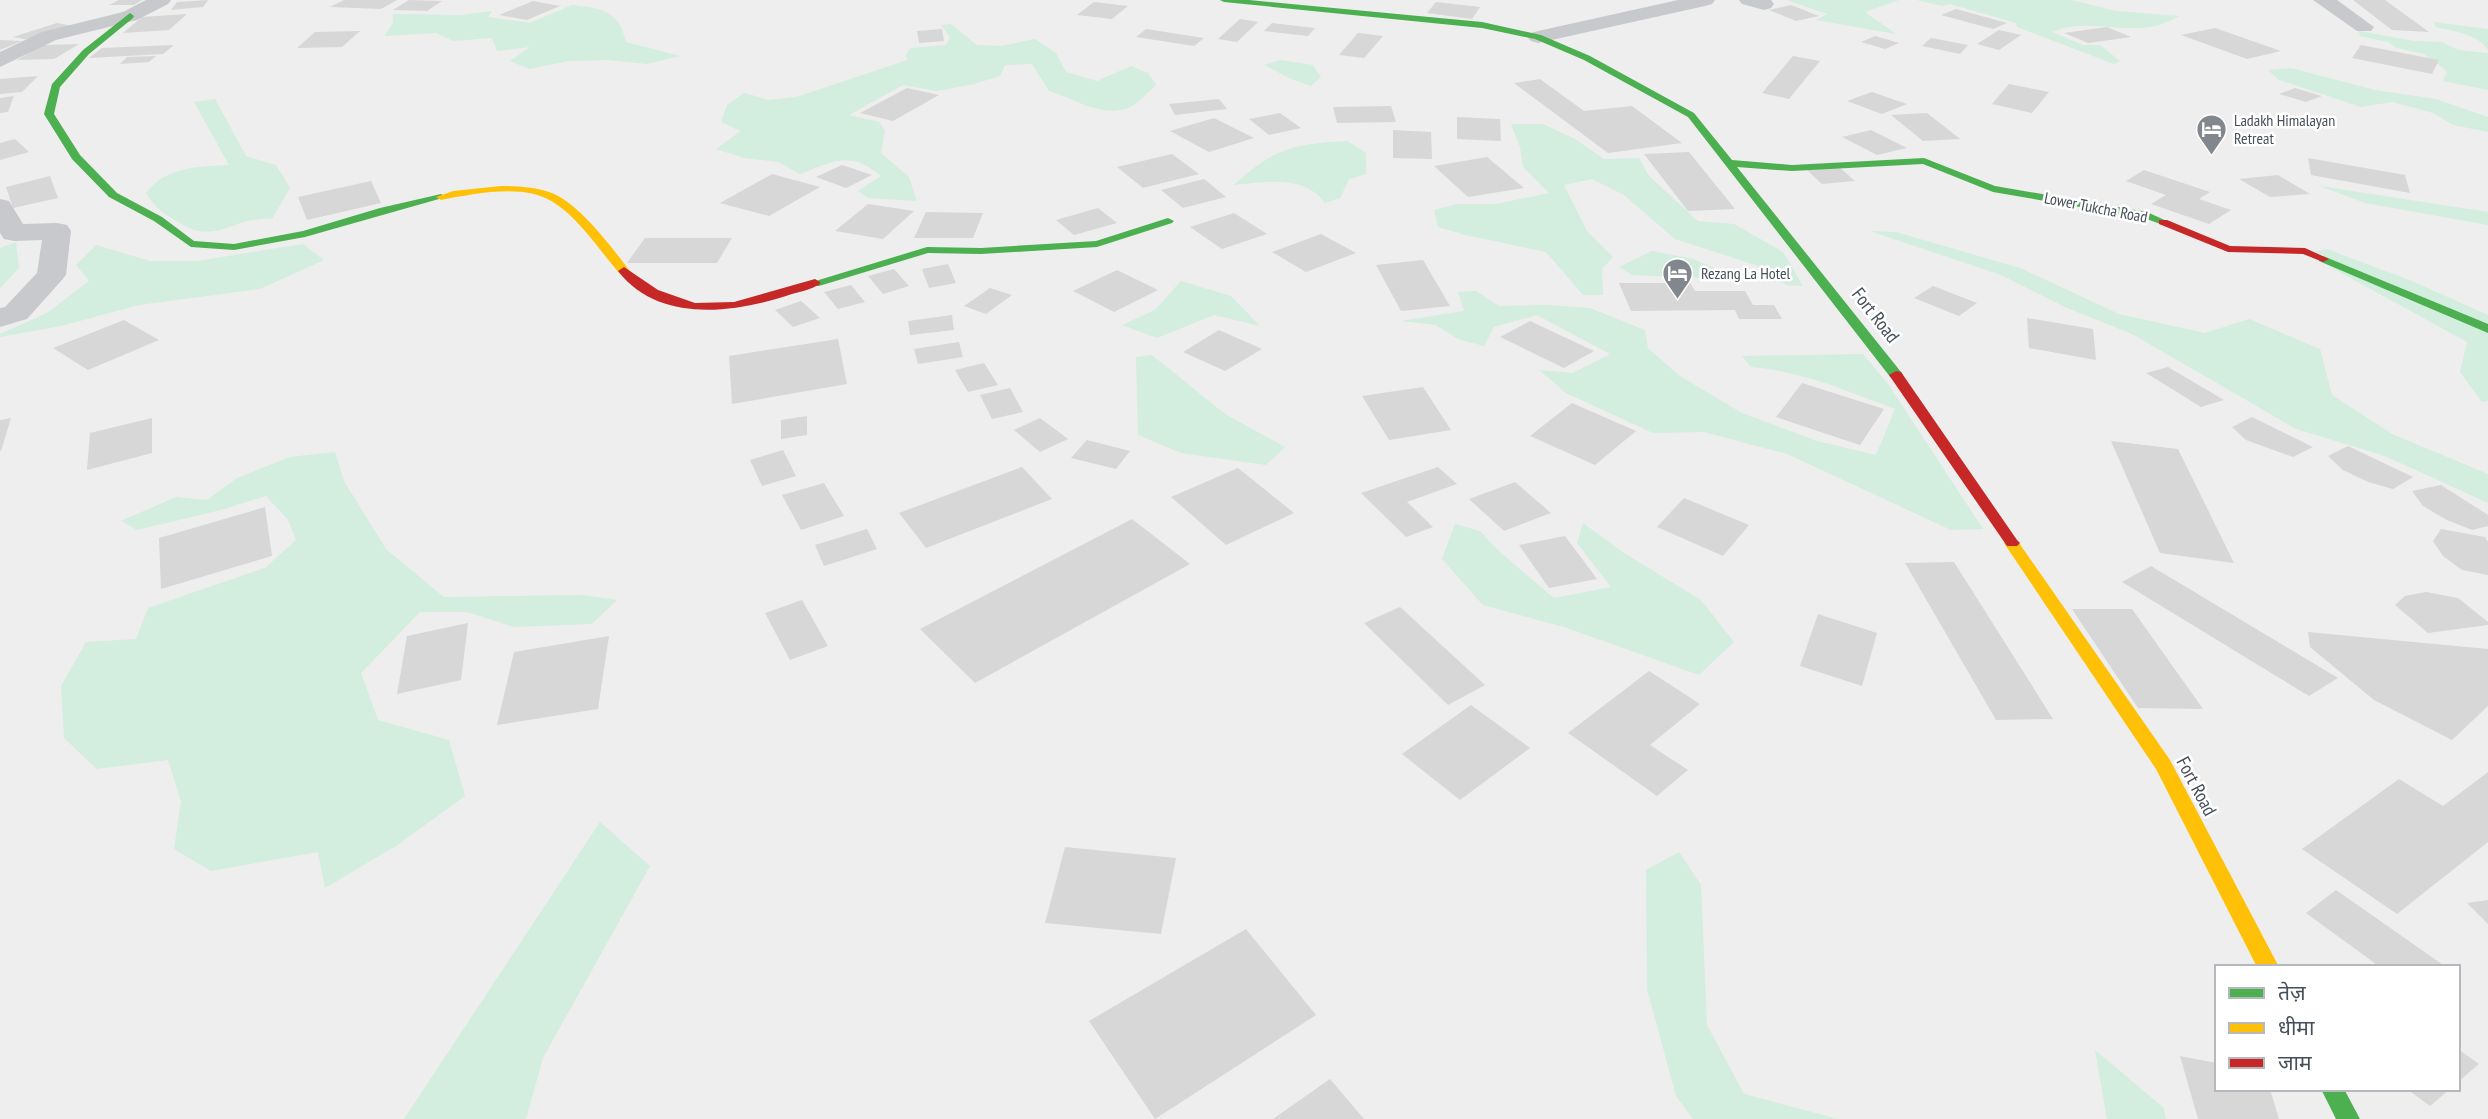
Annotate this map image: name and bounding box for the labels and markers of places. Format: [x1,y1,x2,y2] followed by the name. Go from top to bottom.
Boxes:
[2234,110,2335,148] place label: Ladakh Himalayan Retreat
[2194,112,2228,156] hotel icon: Ladakh Himalayan Retreat
[1661,256,1695,300] hotel icon: Rezang La Hotel
[1701,263,1791,283] place label: Rezang La Hotel

